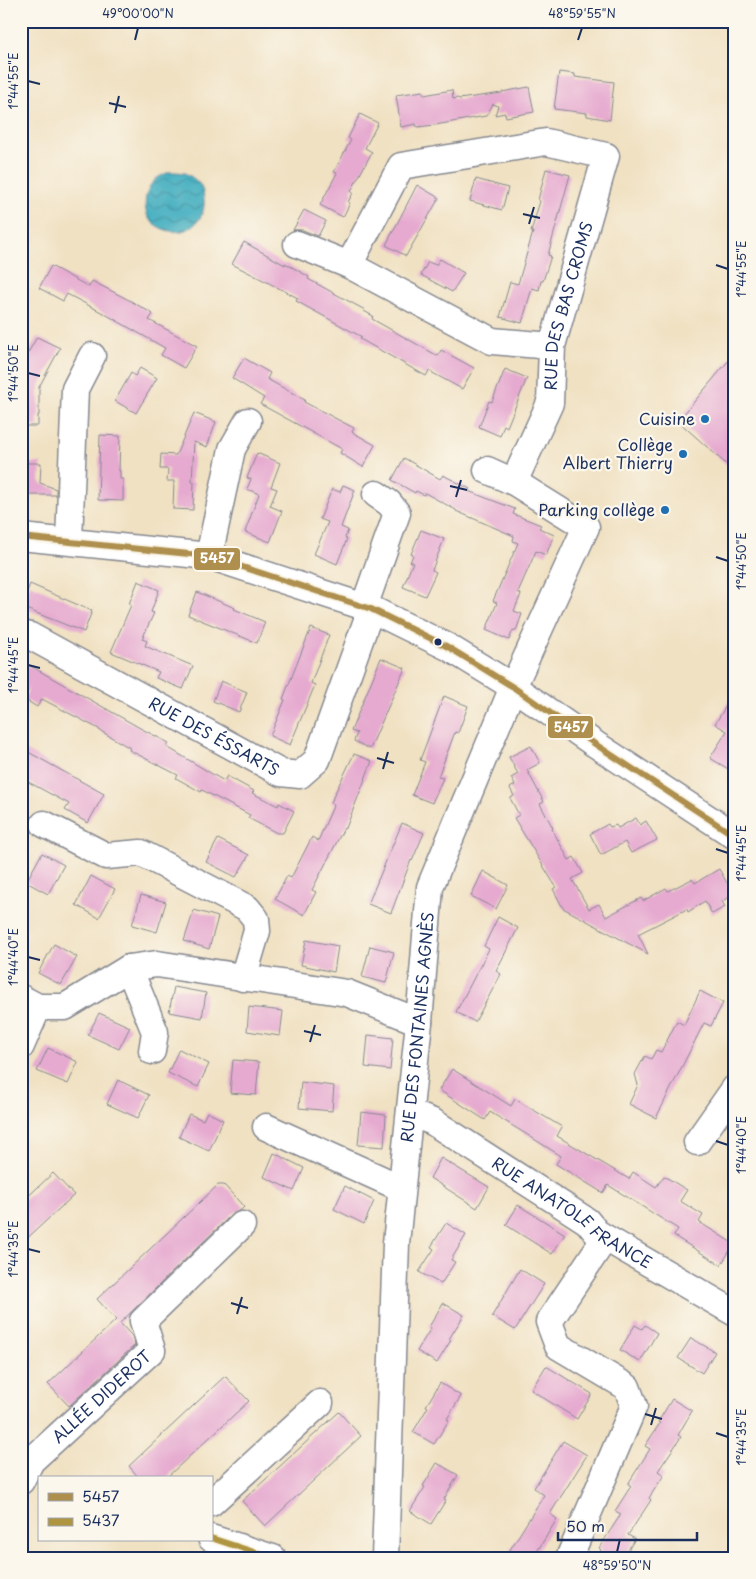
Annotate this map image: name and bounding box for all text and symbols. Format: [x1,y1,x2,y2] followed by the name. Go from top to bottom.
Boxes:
[102,4,174,22] text: 49°00'00"N
[548,4,616,22] text: 48°59'55"N
[4,53,22,109] text: 1°44'55"E
[537,218,598,391] street label: RUE DES BAS CROMS
[732,241,750,297] text: 1°44'55"E
[4,344,22,402] text: 1°44'50"E
[639,406,695,430] place label: Cuisine
[699,413,711,425] marker: Cuisine
[563,432,673,474] place label: Collège Albert Thierry
[677,448,689,460] marker: Collège Albert Thierry
[538,497,655,521] place label: Parking collège
[659,504,671,516] marker: Parking collège
[732,532,750,590] text: 1°44'50"E
[193,547,241,571] line badge: 5457
[200,547,235,568] text: 5457
[4,637,22,693] text: 1°44'45"E
[433,637,443,647] unlabelled marker
[145,690,284,781] street label: RUE DES ÉSSARTS
[547,715,594,739] line badge: 5457
[554,716,589,737] text: 5457
[732,825,750,881] text: 1°44'45"E
[394,911,439,1144] street label: RUE DES FONTAINES AGNÈS
[4,928,22,986] text: 1°44'40"E
[732,1116,750,1174] text: 1°44'40"E
[488,1150,657,1273] street label: RUE ANATOLE FRANCE
[4,1220,22,1278] text: 1°44'35"E
[46,1344,156,1448] street label: ALLÉE DIDEROT
[732,1408,750,1466] text: 1°44'35"E
[38,1476,212,1542] legend
[82,1484,120,1507] text: 5457
[82,1508,120,1531] text: 5437
[558,1509,697,1541] scale bar
[566,1514,605,1537] text: 50 m
[583,1556,651,1574] text: 48°59'50"N

